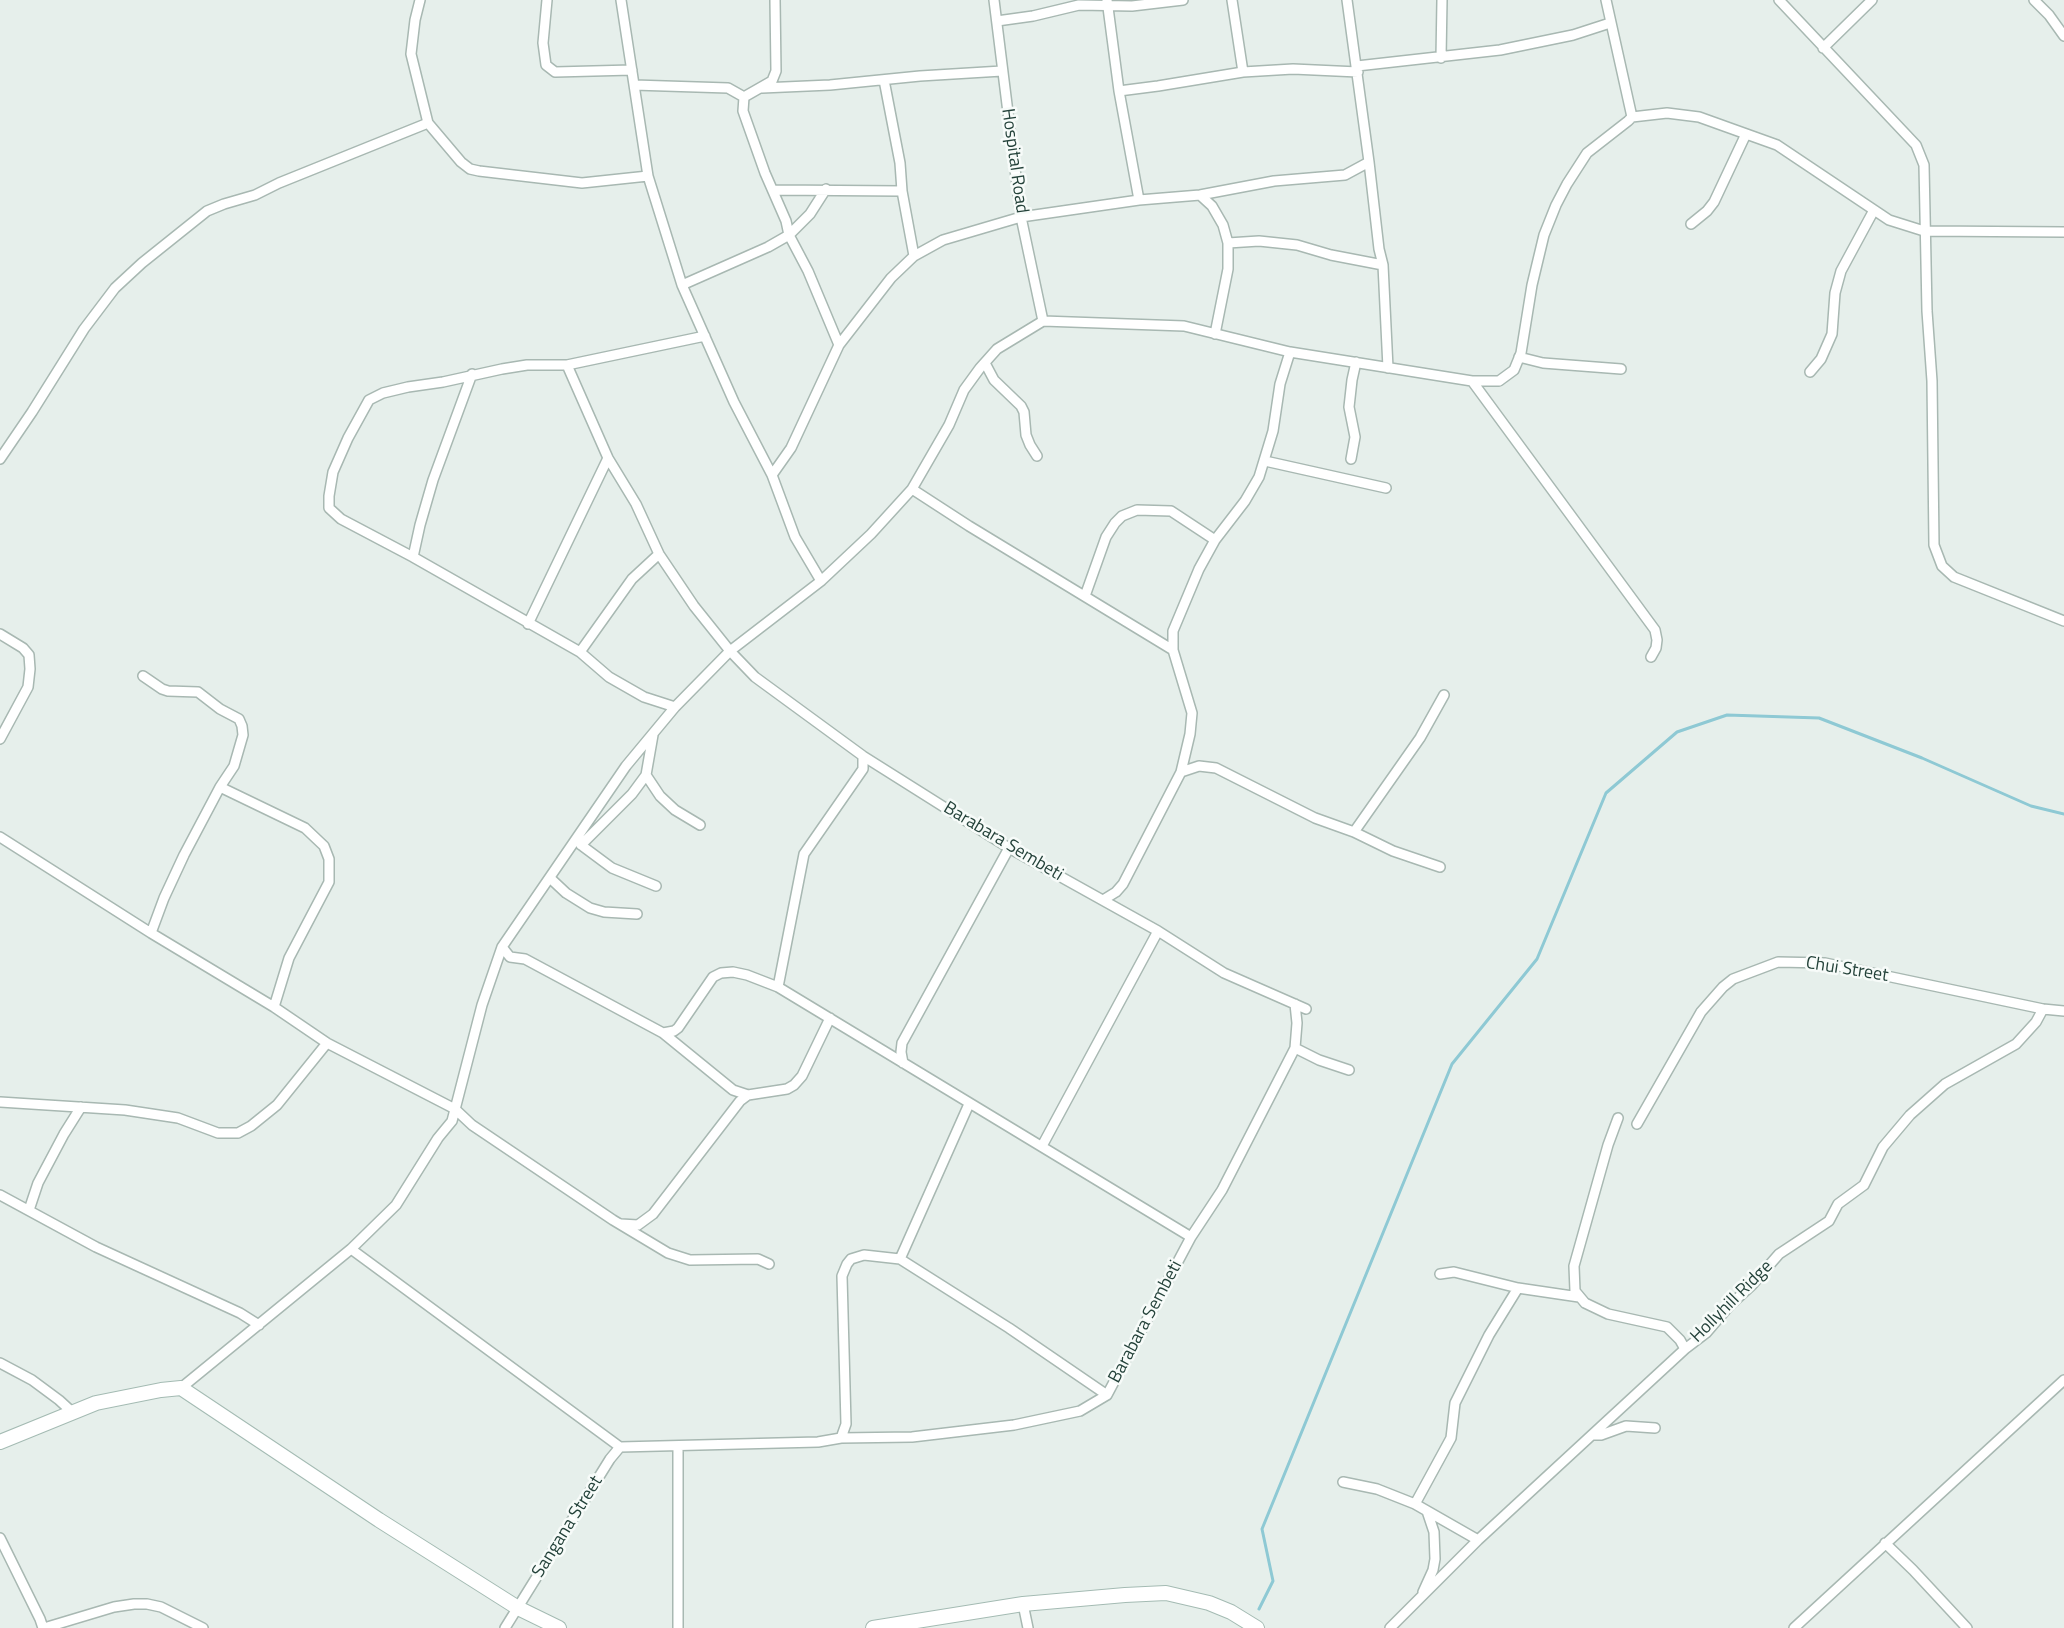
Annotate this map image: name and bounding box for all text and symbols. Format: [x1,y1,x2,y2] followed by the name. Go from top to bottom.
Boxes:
[996,107,1032,215] street label: Hospital Road
[939,798,1067,886] street label: Barabara Sembeti
[1804,953,1890,987] street label: Chui Street
[1686,1256,1778,1348] street label: Hollyhill Ridge
[1105,1257,1187,1387] street label: Barabara Sembeti
[528,1472,608,1582] street label: Sangana Street

